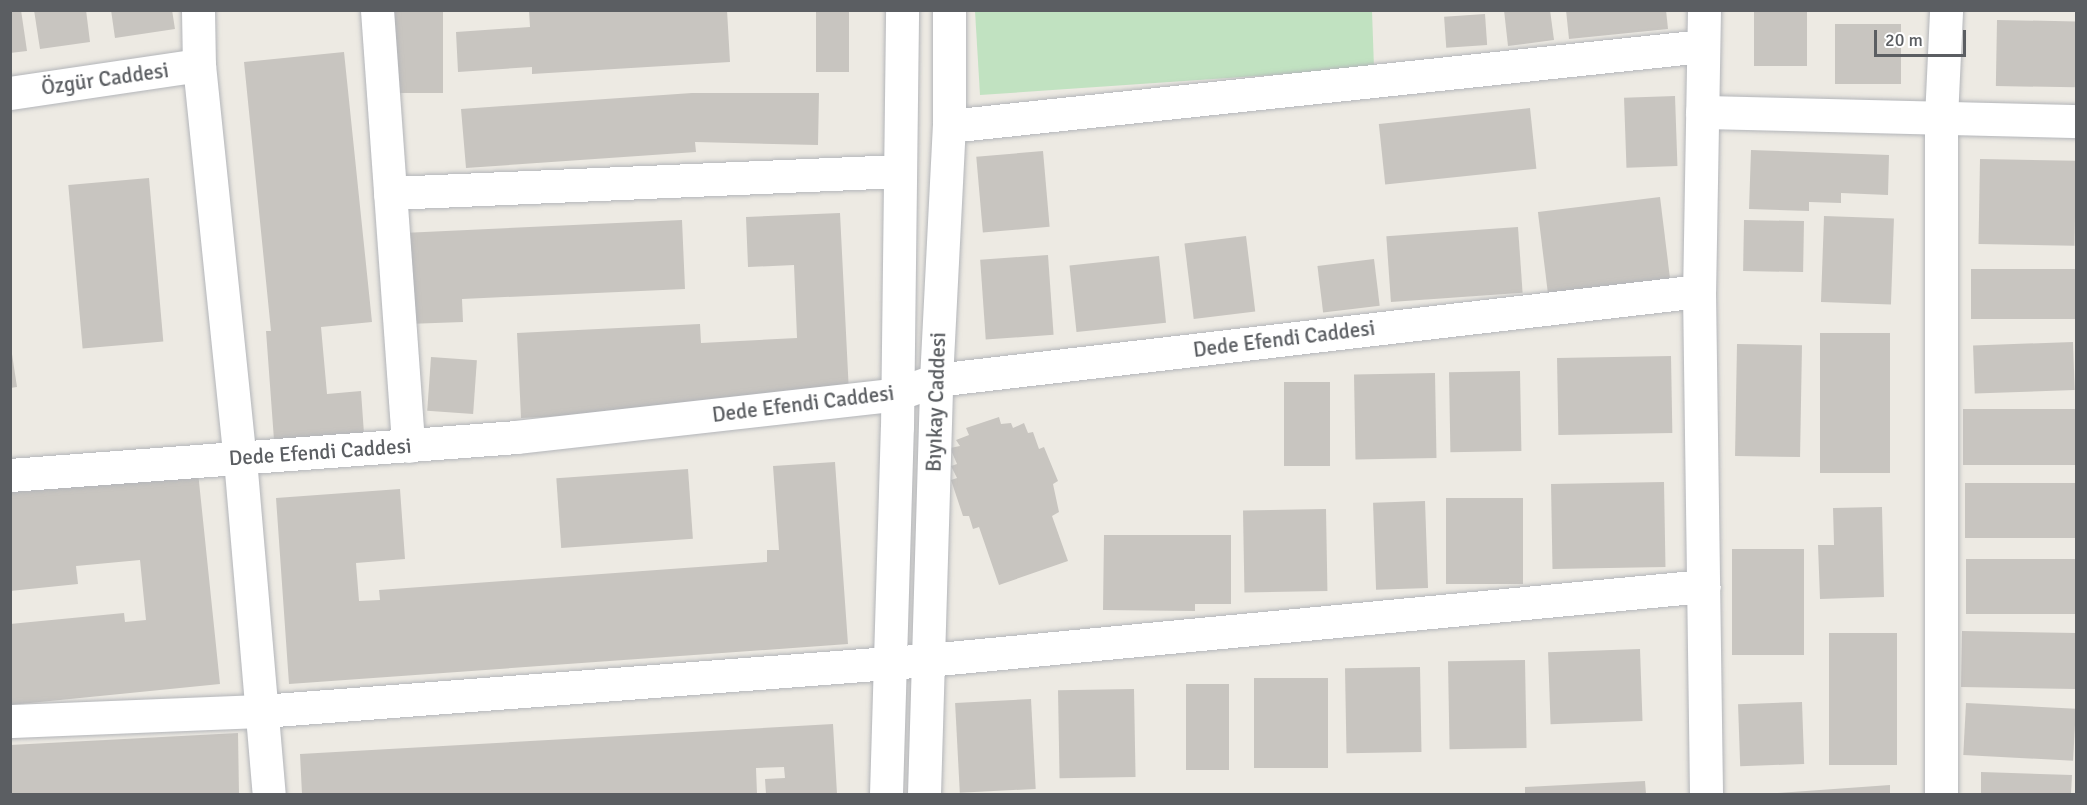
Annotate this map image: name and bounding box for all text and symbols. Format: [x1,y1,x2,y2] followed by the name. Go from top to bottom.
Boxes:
[1877,18,1968,56] scale bar
[1885,29,1923,51] text: 20 m
[40,58,170,100] street label: Özgür Caddesi
[1192,315,1376,363] street label: Dede Efendi Caddesi
[921,332,951,472] street label: Bıyıkay Caddesi
[711,380,895,428] street label: Dede Efendi Caddesi
[228,433,412,471] street label: Dede Efendi Caddesi

